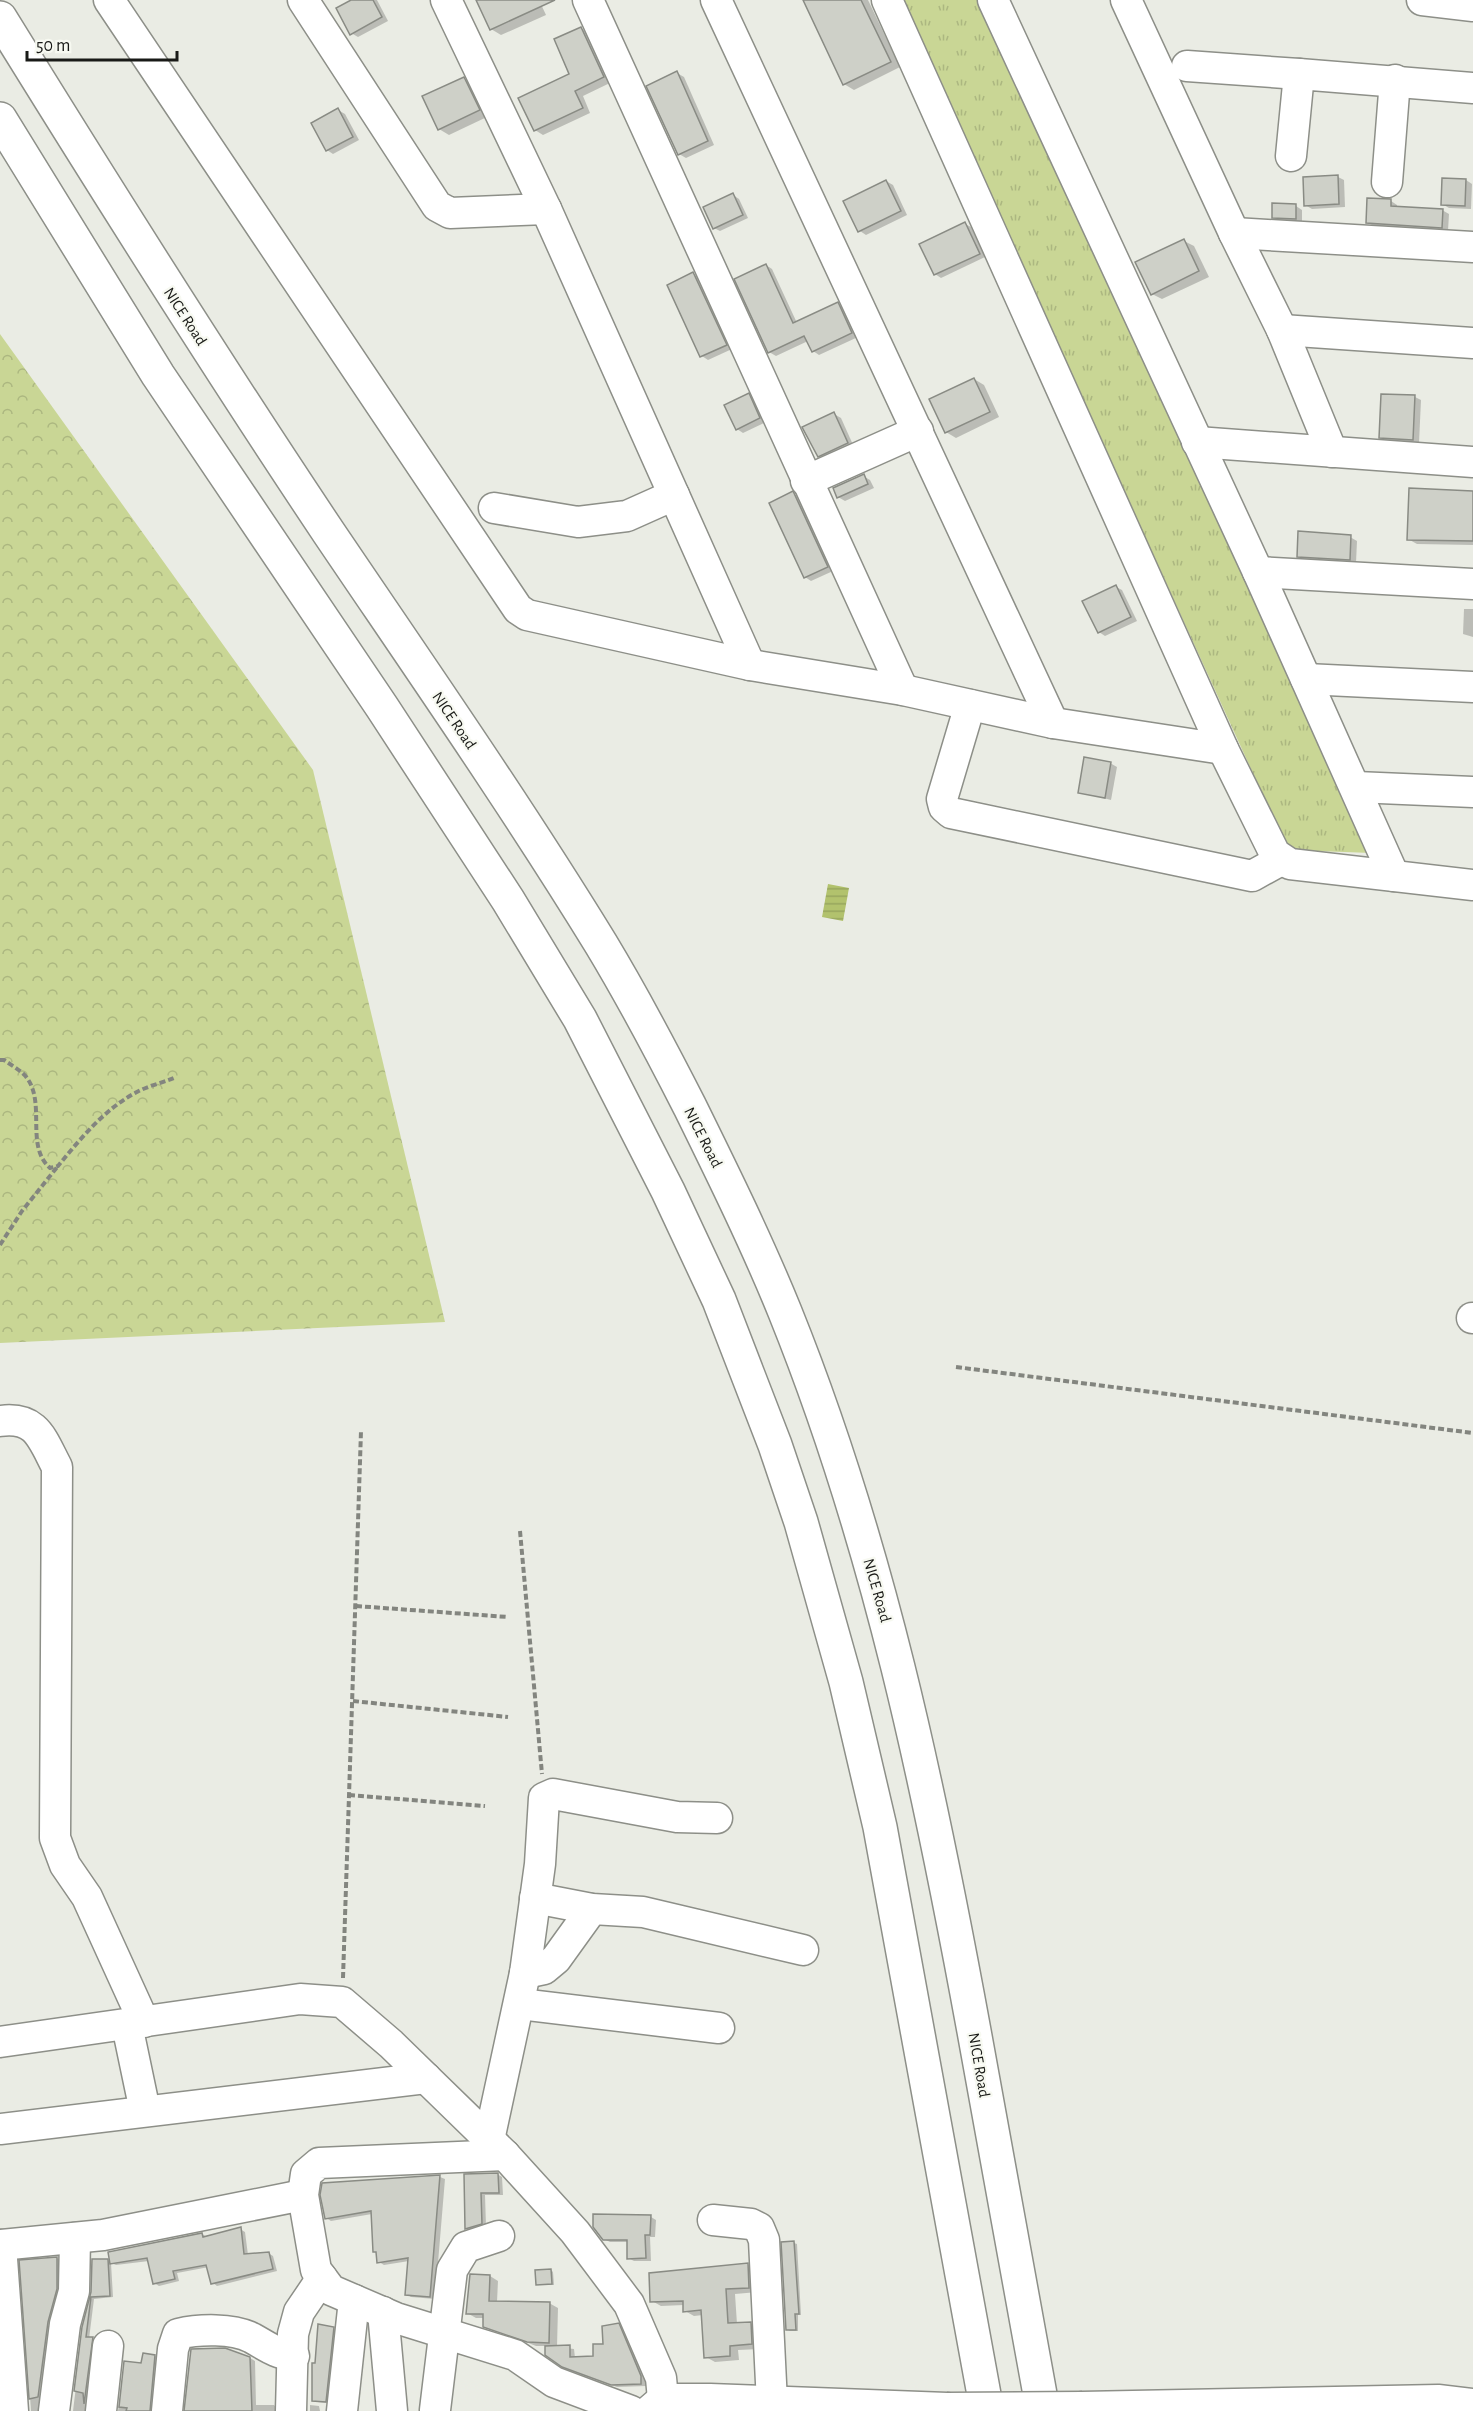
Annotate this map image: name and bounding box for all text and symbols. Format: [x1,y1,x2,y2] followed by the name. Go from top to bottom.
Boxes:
[27,24,177,62] scale bar
[36,37,70,55] text: 50 m
[161,285,210,348] street label: NICE Road
[429,689,479,752] street label: NICE Road
[681,1105,725,1170] street label: NICE Road
[860,1557,894,1624] street label: NICE Road
[965,2032,993,2099] street label: NICE Road

